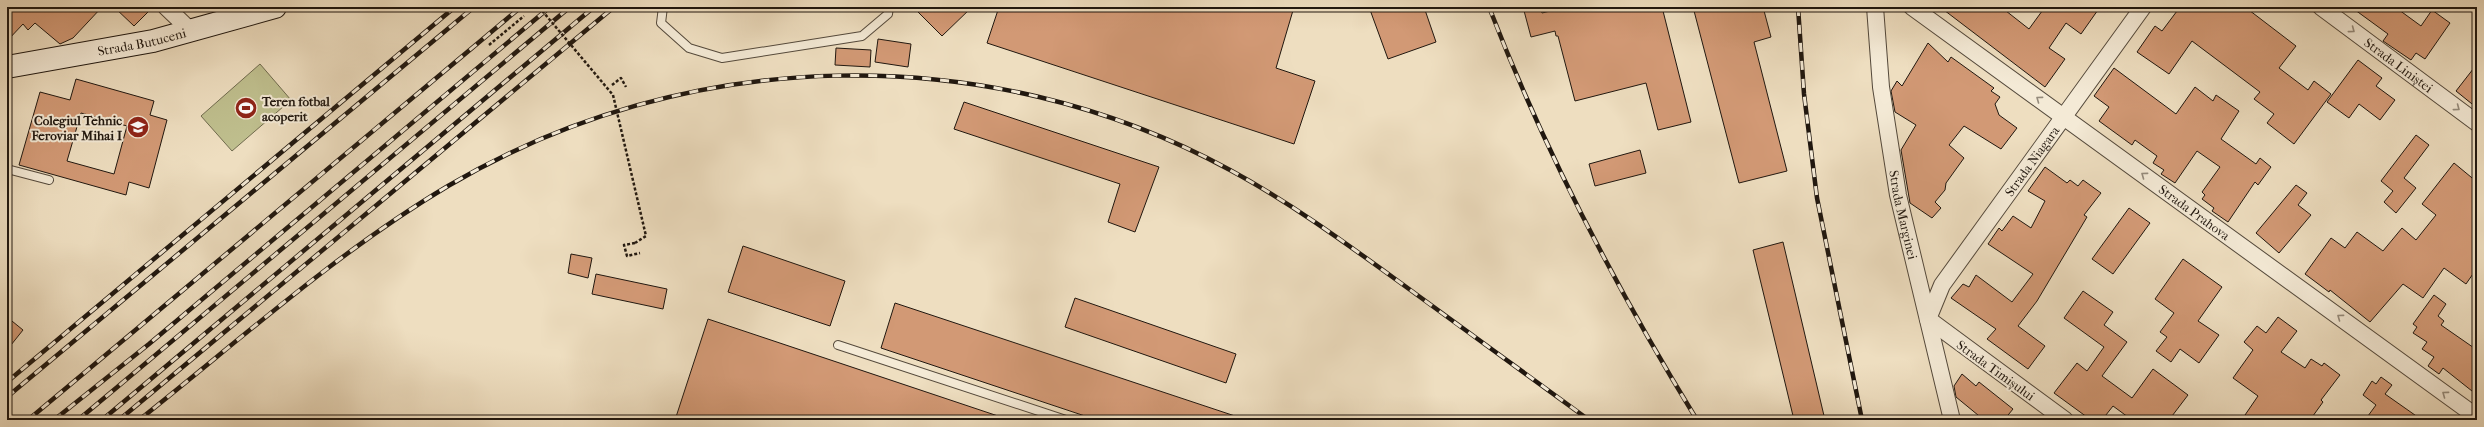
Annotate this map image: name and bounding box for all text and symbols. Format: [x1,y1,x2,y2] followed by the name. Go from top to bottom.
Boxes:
[96,25,188,59] street label: Strada Butuceni
[2348,25,2355,32] one-way arrow
[2361,35,2436,96] street label: Strada Liniștei
[261,94,330,125] place label: Teren fotbal acoperit
[233,95,259,121] sports icon: Teren fotbal acoperit
[2036,96,2043,104] one-way arrow
[2452,103,2459,110] one-way arrow
[30,113,123,143] place label: Colegiul Tehnic Feroviar Mihai I
[125,114,151,140] school or university icon: Colegiul Tehnic Feroviar Mihai I
[2002,123,2063,199] street label: Strada Niagara
[1886,169,1920,261] street label: Strada Marginei
[2142,173,2149,180] one-way arrow
[2156,182,2233,244] street label: Strada Prahova
[2338,315,2345,322] one-way arrow
[1954,337,2038,404] street label: Strada Timișului
[2443,392,2450,399] one-way arrow

